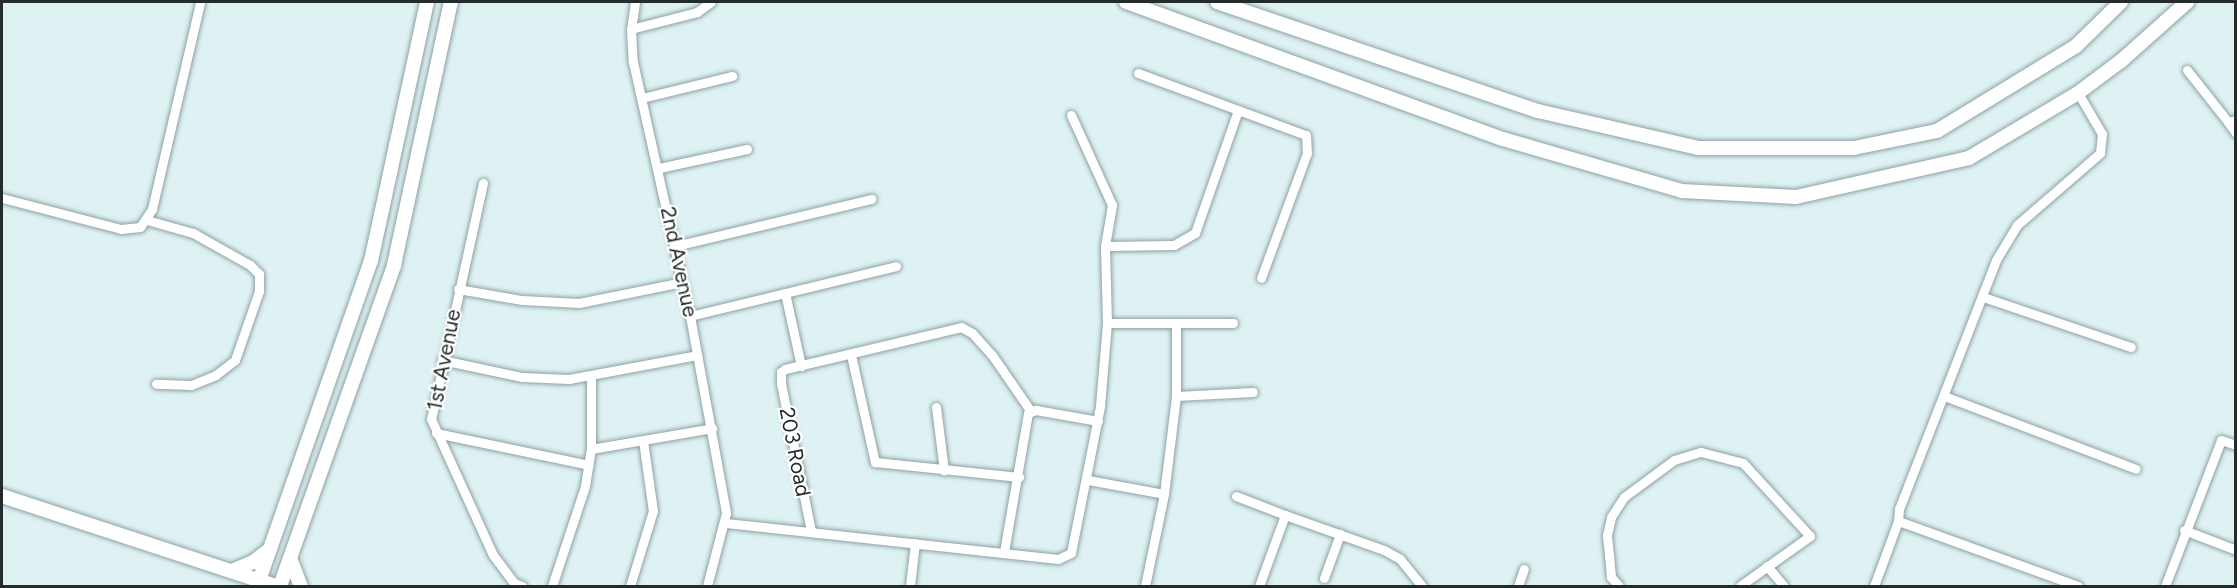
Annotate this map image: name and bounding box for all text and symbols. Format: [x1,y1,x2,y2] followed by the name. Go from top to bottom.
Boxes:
[655,205,703,319] street label: 2nd Avenue
[422,307,466,413] street label: 1st Avenue
[774,405,816,499] street label: 203 Road

